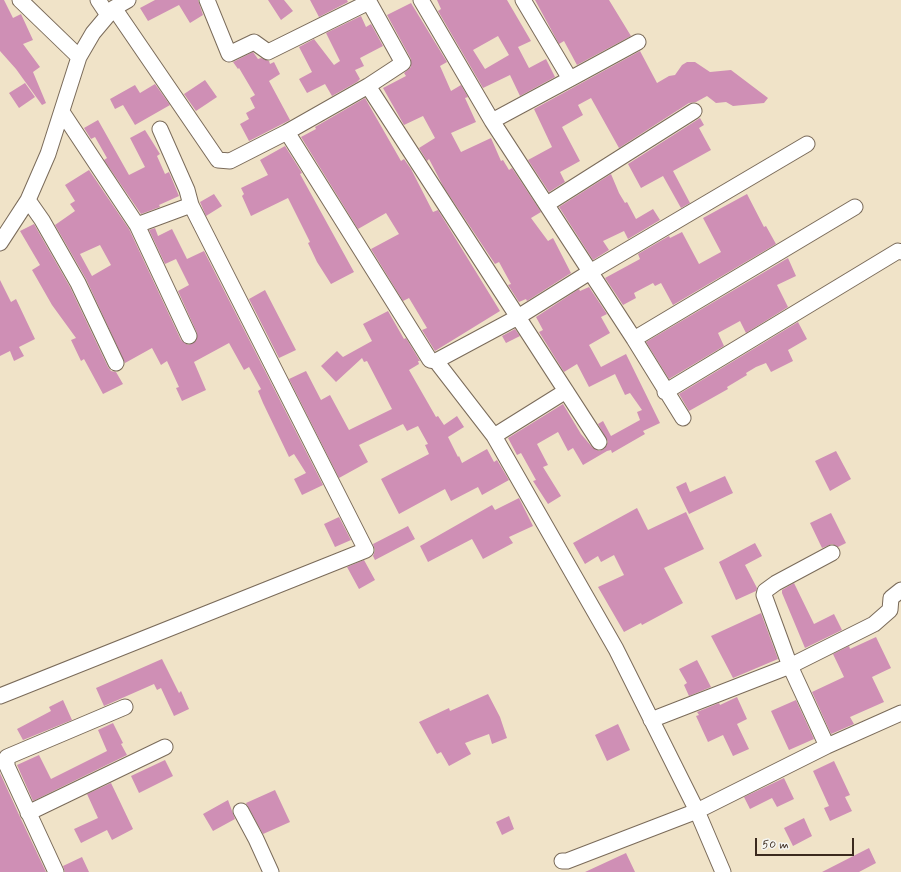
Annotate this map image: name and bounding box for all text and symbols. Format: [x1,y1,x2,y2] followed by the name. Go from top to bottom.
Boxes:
[757,830,856,856] scale bar
[762,837,789,853] text: 50 m

